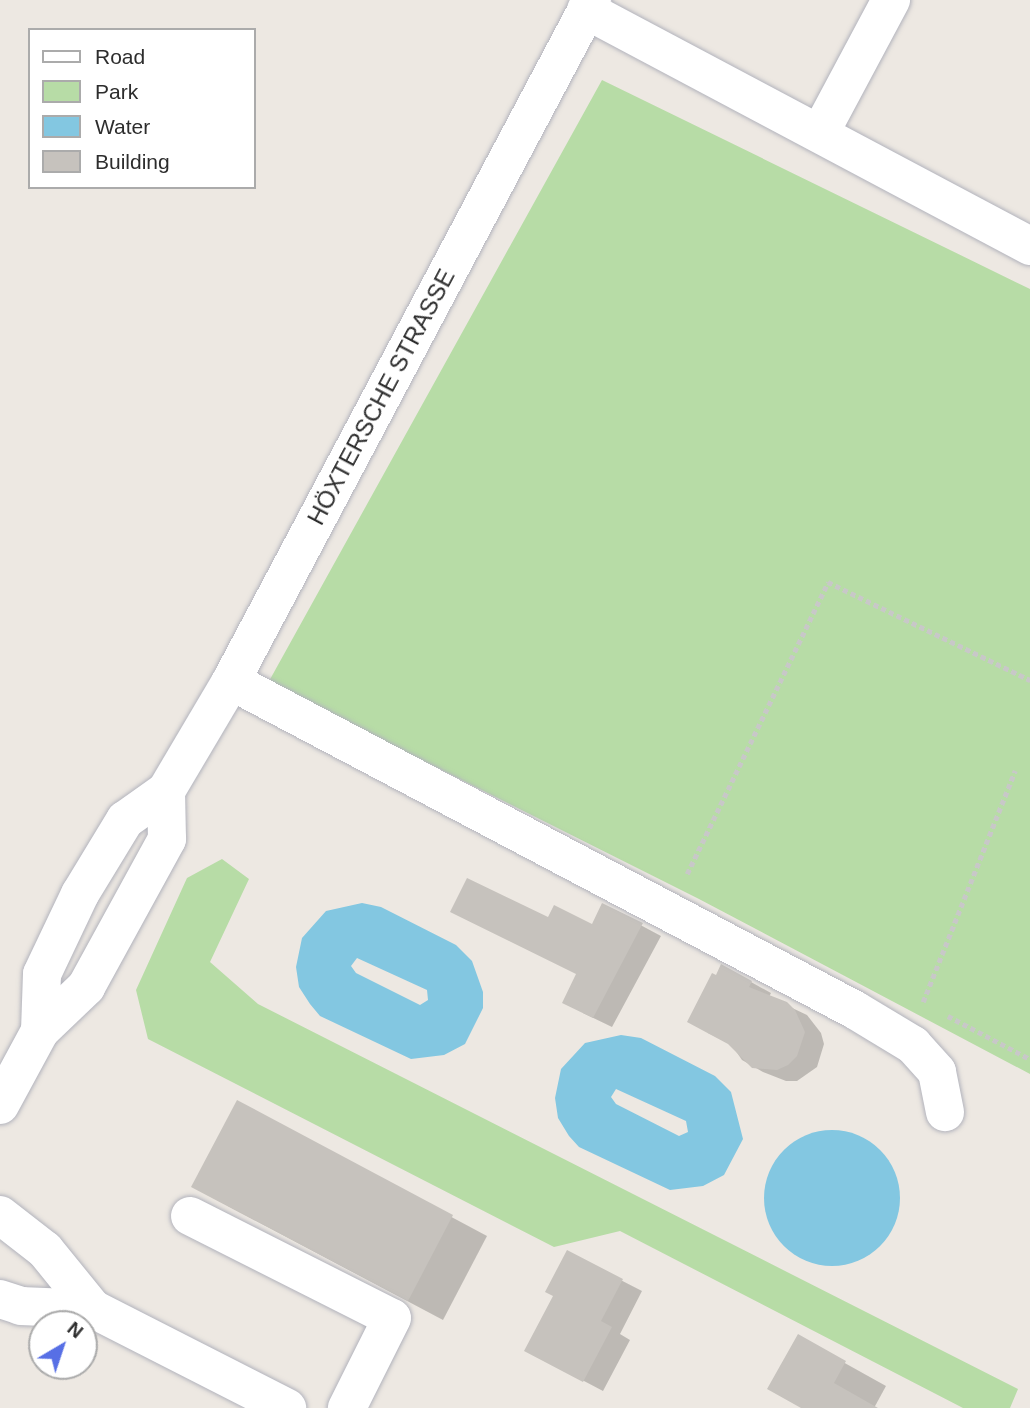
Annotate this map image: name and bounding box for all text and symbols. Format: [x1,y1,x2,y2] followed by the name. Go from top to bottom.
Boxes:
[28,28,256,189] legend
[95,45,145,68] text: Road
[95,80,138,103] text: Park
[95,115,150,138] text: Water
[95,150,170,173] text: Building
[301,264,461,530] street label: HÖXTERSCHE STRASSE
[28,1310,98,1380] north arrow
[63,1317,87,1342] text: N

